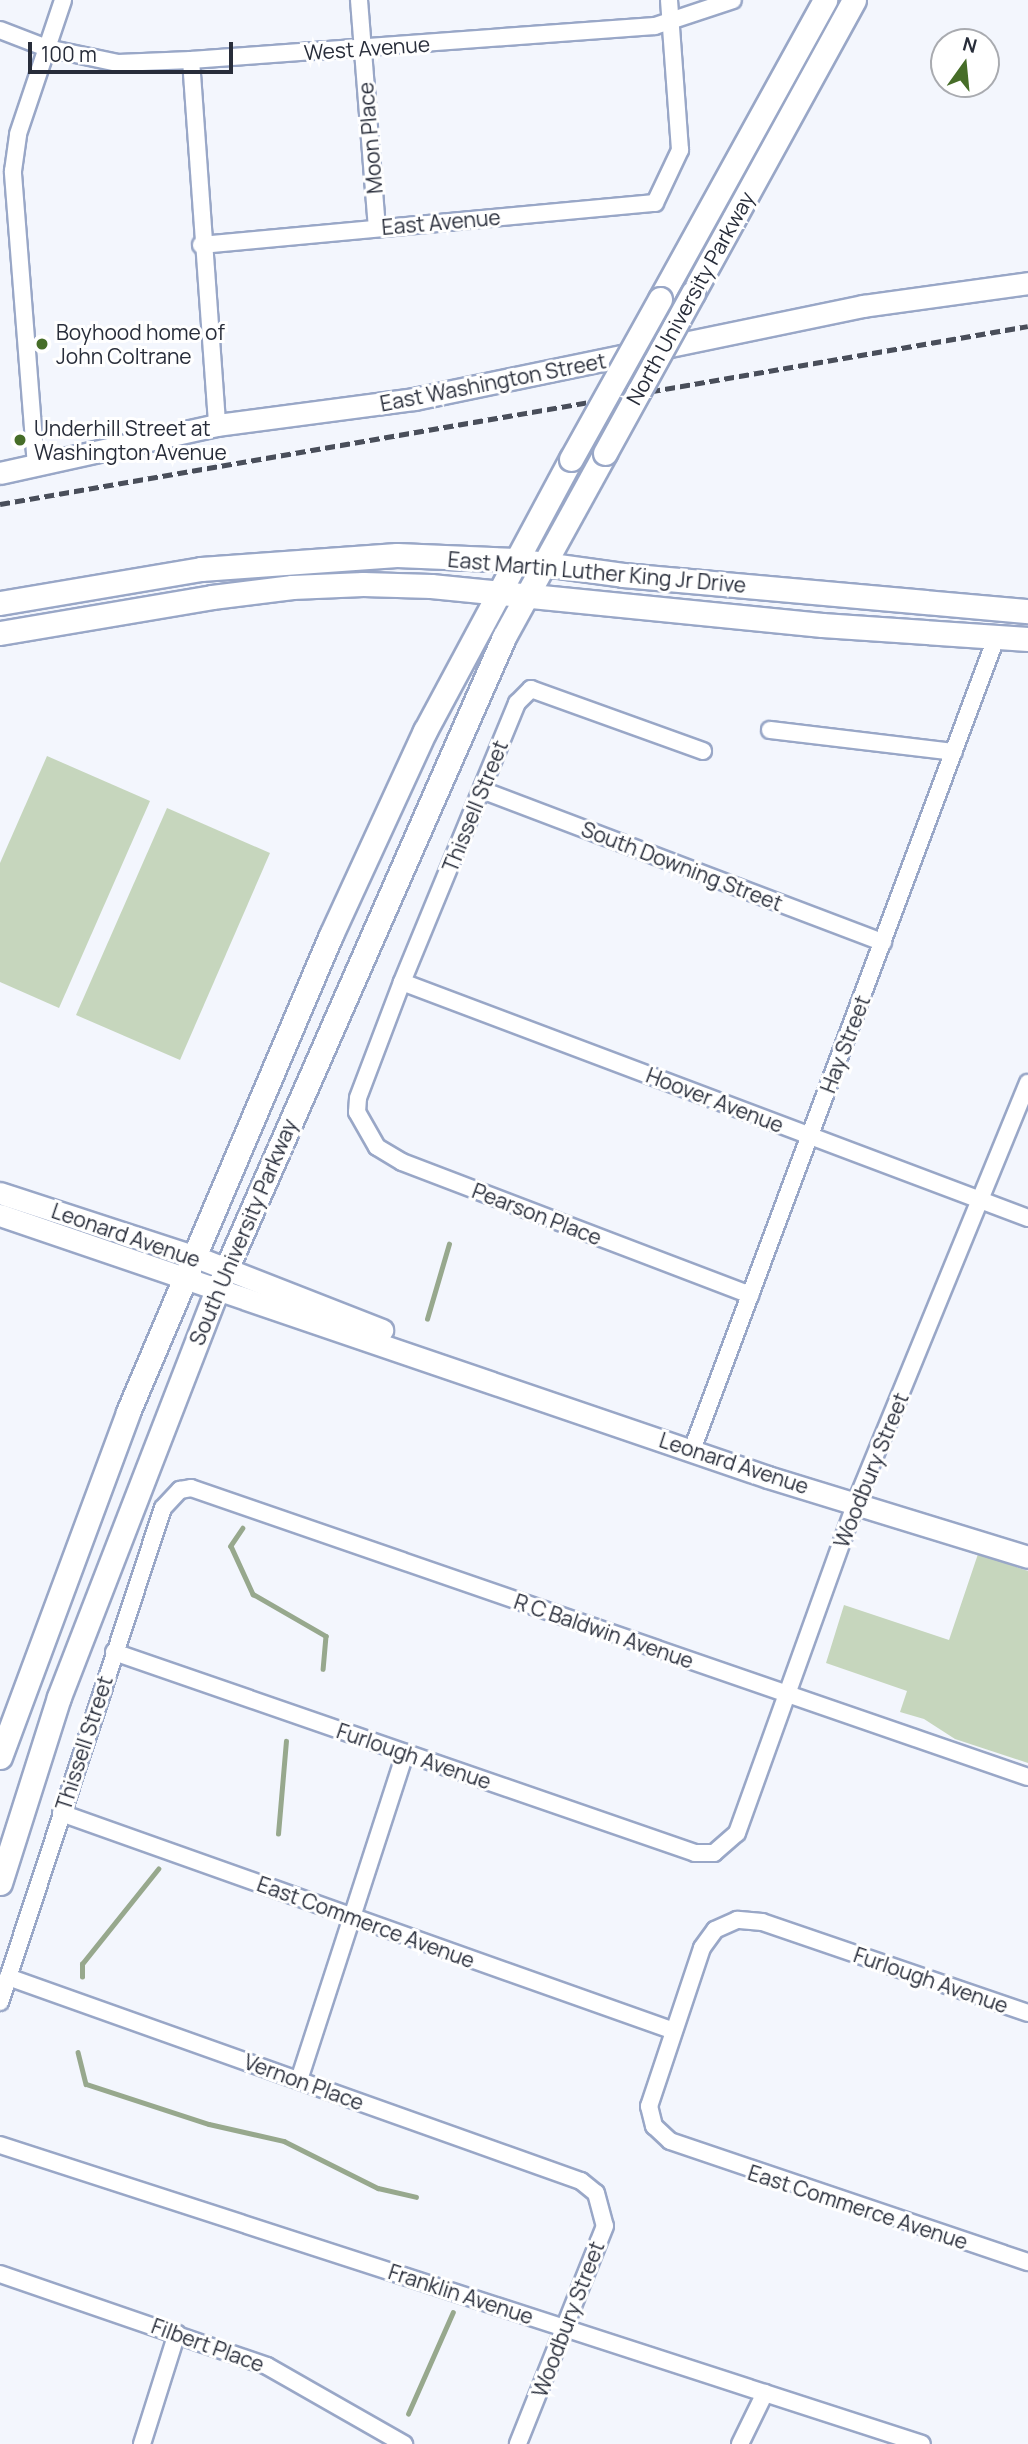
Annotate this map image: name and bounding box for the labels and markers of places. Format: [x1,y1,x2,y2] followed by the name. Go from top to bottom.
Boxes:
[56,319,225,369] place label: Boyhood home of John Coltrane
[34,336,50,352] marker: Boyhood home of John Coltrane
[34,415,227,465] place label: Underhill Street at Washington Avenue
[12,432,28,448] marker: Underhill Street at Washington Avenue

